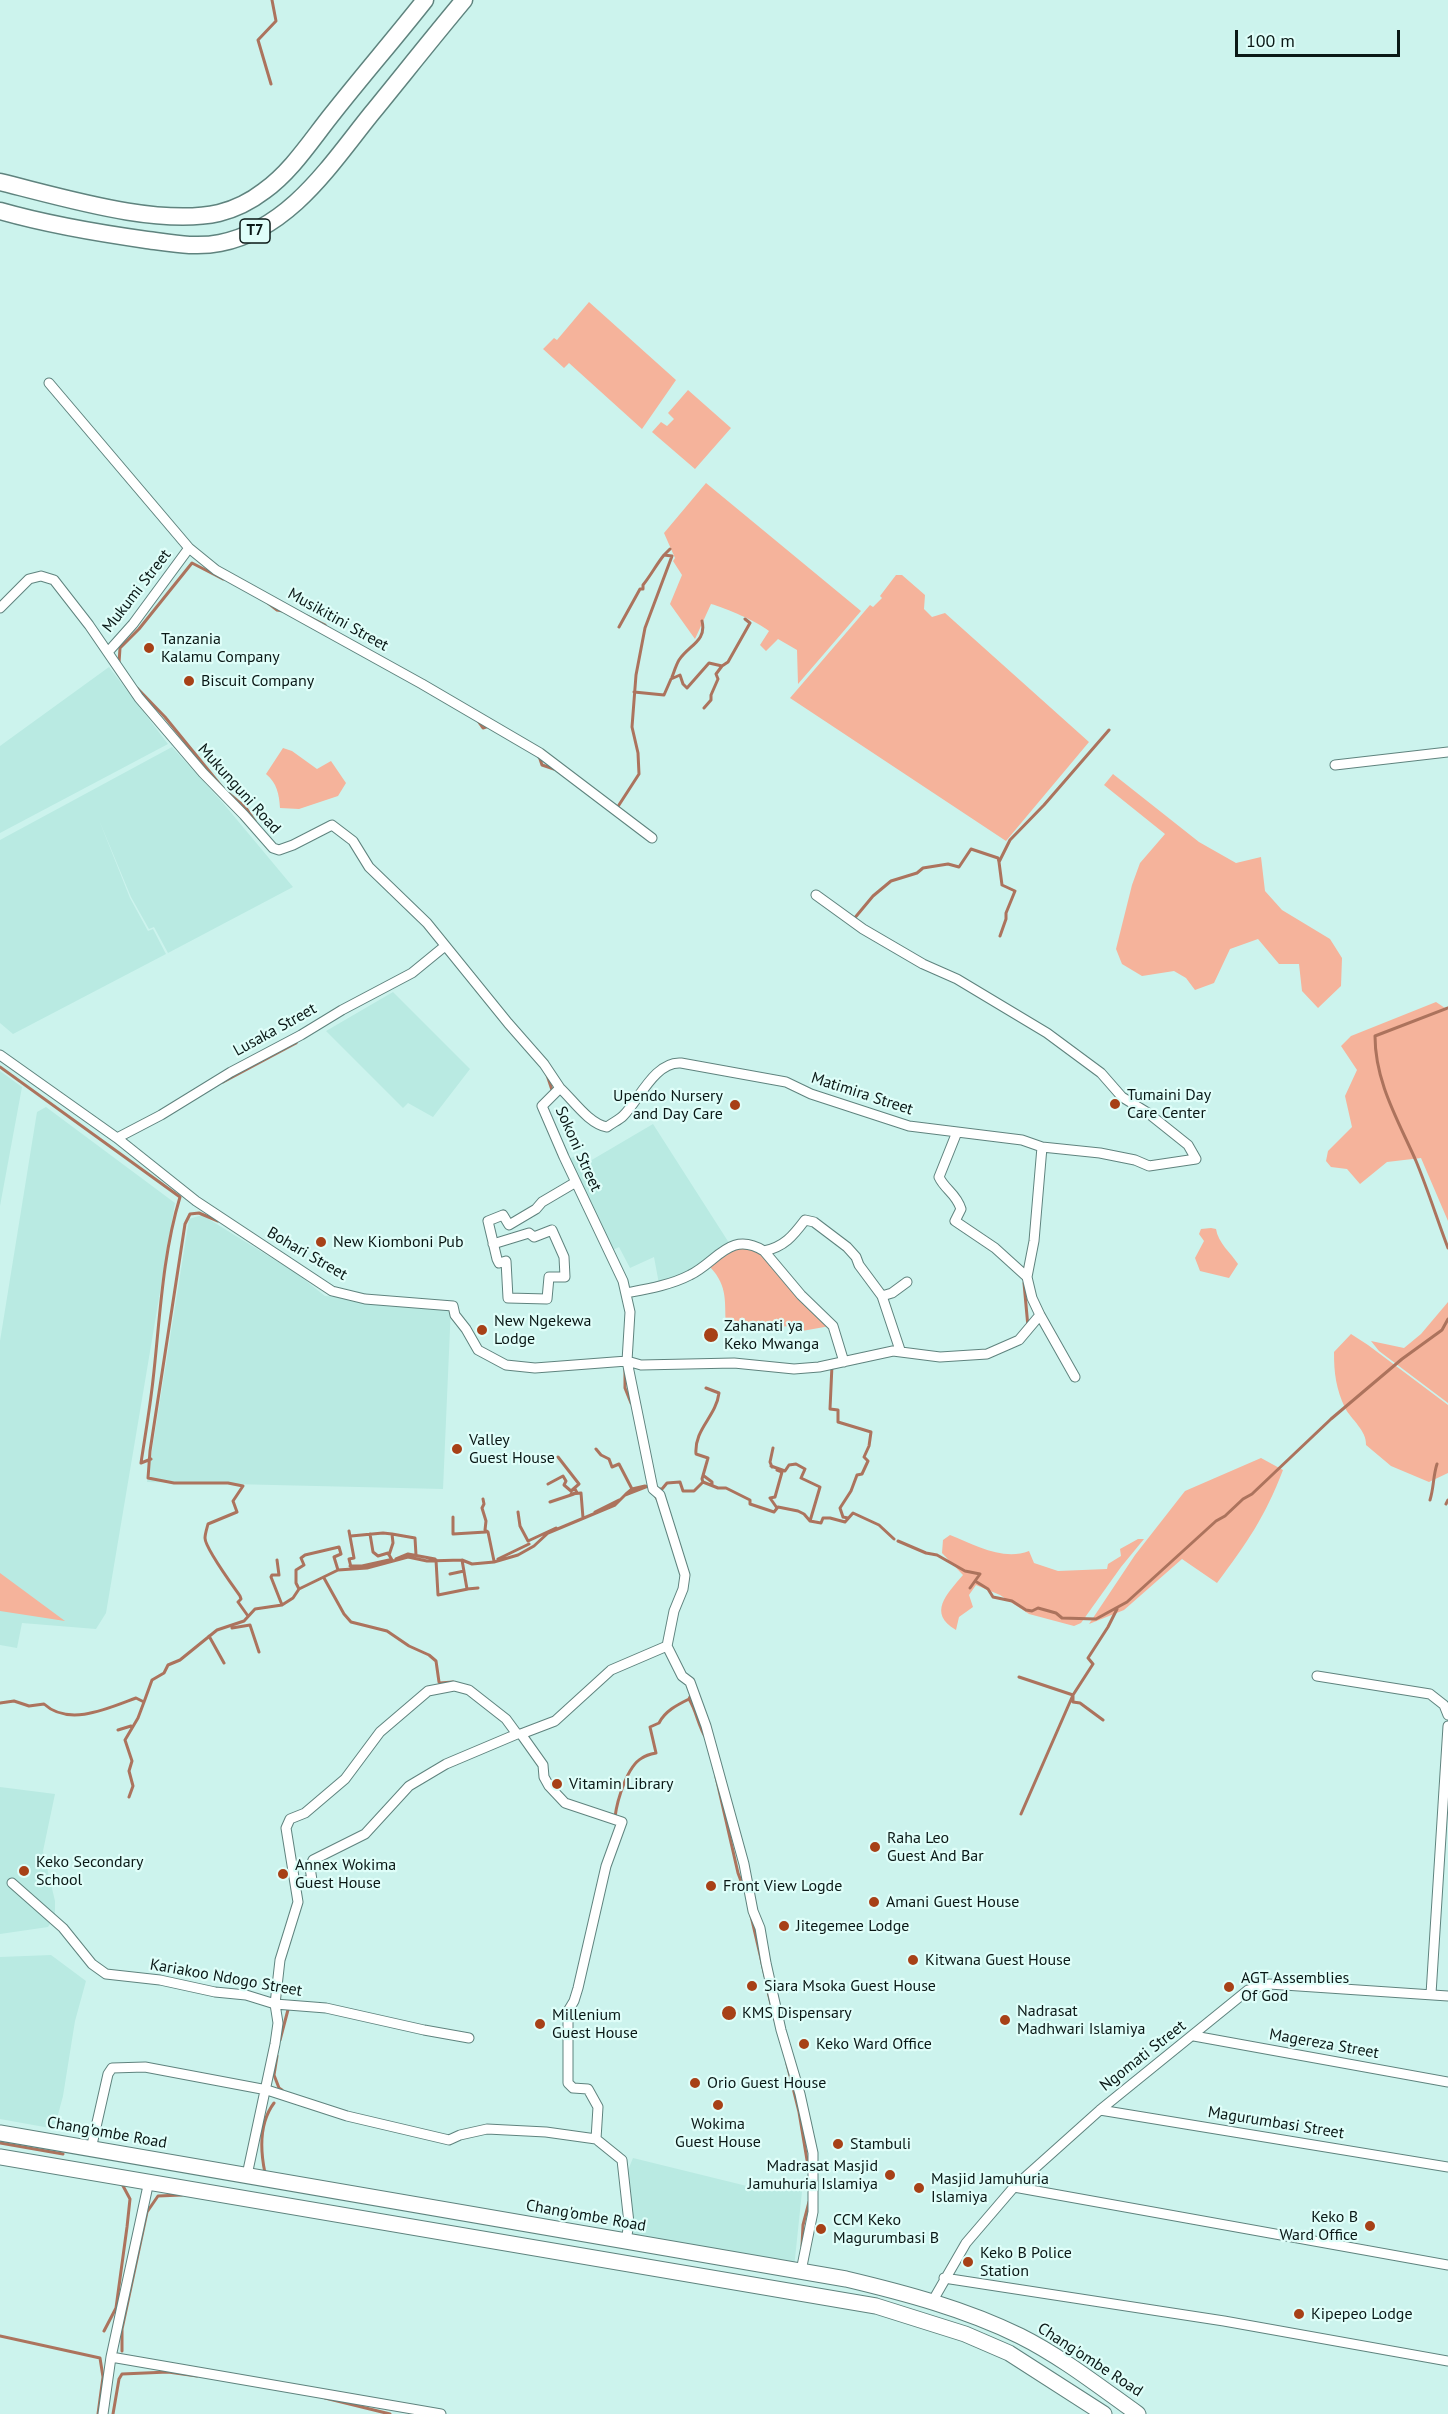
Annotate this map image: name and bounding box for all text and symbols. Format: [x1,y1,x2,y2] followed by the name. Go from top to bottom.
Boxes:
[1238,18,1403,56] scale bar
[1246,29,1295,52] text: 100 m
[240,219,270,243] road number: T7
[99,546,175,636] street label: Mukumi Street
[284,584,392,656] street label: Musikitini Street
[161,629,280,667] place label: Tanzania Kalamu Company
[142,641,156,655] marker: Tanzania Kalamu Company
[201,671,314,691] place label: Biscuit Company
[182,674,196,688] marker: Biscuit Company
[193,740,285,838] street label: Mukunguni Road
[230,999,320,1061] street label: Lusaka Street
[809,1068,915,1120] street label: Matimira Street
[1127,1085,1211,1123] place label: Tumaini Day Care Center
[613,1086,723,1124] place label: Upendo Nursery and Day Care
[1108,1097,1122,1111] marker: Tumaini Day Care Center
[728,1098,742,1112] marker: Upendo Nursery and Day Care
[551,1103,605,1195] street label: Sokoni Street
[263,1223,351,1285] street label: Bohari Street
[333,1232,464,1252] place label: New Kiomboni Pub
[314,1235,328,1249] marker: New Kiomboni Pub
[494,1311,591,1349] place label: New Ngekewa Lodge
[724,1316,819,1354] place label: Zahanati ya Keko Mwanga
[475,1323,489,1337] marker: New Ngekewa Lodge
[702,1326,720,1344] marker: Zahanati ya Keko Mwanga
[469,1430,555,1468] place label: Valley Guest House
[450,1442,464,1456] marker: Valley Guest House
[569,1774,674,1794] place label: Vitamin Library
[550,1777,564,1791] marker: Vitamin Library
[887,1828,984,1866] place label: Raha Leo Guest And Bar
[868,1840,882,1854] marker: Raha Leo Guest And Bar
[36,1852,144,1890] place label: Keko Secondary School
[295,1855,396,1893] place label: Annex Wokima Guest House
[17,1864,31,1878] marker: Keko Secondary School
[276,1867,290,1881] marker: Annex Wokima Guest House
[723,1876,842,1896] place label: Front View Logde
[704,1879,718,1893] marker: Front View Logde
[886,1892,1019,1912] place label: Amani Guest House
[867,1895,881,1909] marker: Amani Guest House
[796,1916,909,1936] place label: Jitegemee Lodge
[777,1919,791,1933] marker: Jitegemee Lodge
[925,1950,1071,1970] place label: Kitwana Guest House
[906,1953,920,1967] marker: Kitwana Guest House
[148,1955,304,2001] street label: Kariakoo Ndogo Street
[1241,1968,1349,2006] place label: AGT Assemblies Of God
[764,1976,936,1996] place label: Siara Msoka Guest House
[745,1979,759,1993] marker: Siara Msoka Guest House
[1222,1980,1236,1994] marker: AGT Assemblies Of God
[1017,2001,1145,2039] place label: Nadrasat Madhwari Islamiya
[742,2003,852,2023] place label: KMS Dispensary
[720,2004,738,2022] marker: KMS Dispensary
[552,2005,638,2043] place label: Millenium Guest House
[998,2013,1012,2027] marker: Nadrasat Madhwari Islamiya
[533,2017,547,2031] marker: Millenium Guest House
[1096,2017,1190,2095] street label: Ngomati Street
[1268,2025,1380,2063] street label: Magereza Street
[816,2034,932,2054] place label: Keko Ward Office
[797,2037,811,2051] marker: Keko Ward Office
[707,2073,826,2093] place label: Orio Guest House
[688,2076,702,2090] marker: Orio Guest House
[711,2098,725,2112] marker: Wokima Guest House
[1207,2103,1345,2143] street label: Magurumbasi Street
[45,2113,169,2153] street label: Chang'ombe Road
[675,2114,761,2152] place label: Wokima Guest House
[850,2134,911,2154] place label: Stambuli
[831,2137,845,2151] marker: Stambuli
[748,2156,878,2194] place label: Madrasat Masjid Jamuhuria Islamiya
[883,2168,897,2182] marker: Madrasat Masjid Jamuhuria Islamiya
[931,2169,1049,2207] place label: Masjid Jamuhuria Islamiya
[912,2181,926,2195] marker: Masjid Jamuhuria Islamiya
[524,2196,648,2236] street label: Chang'ombe Road
[1279,2207,1358,2245] place label: Keko B Ward Office
[833,2210,939,2248] place label: CCM Keko Magurumbasi B
[1363,2219,1377,2233] marker: Keko B Ward Office
[814,2222,828,2236] marker: CCM Keko Magurumbasi B
[980,2243,1072,2281] place label: Keko B Police Station
[961,2255,975,2269] marker: Keko B Police Station
[1311,2304,1413,2324] place label: Kipepeo Lodge
[1292,2307,1306,2321] marker: Kipepeo Lodge
[1034,2319,1146,2401] street label: Chang'ombe Road

